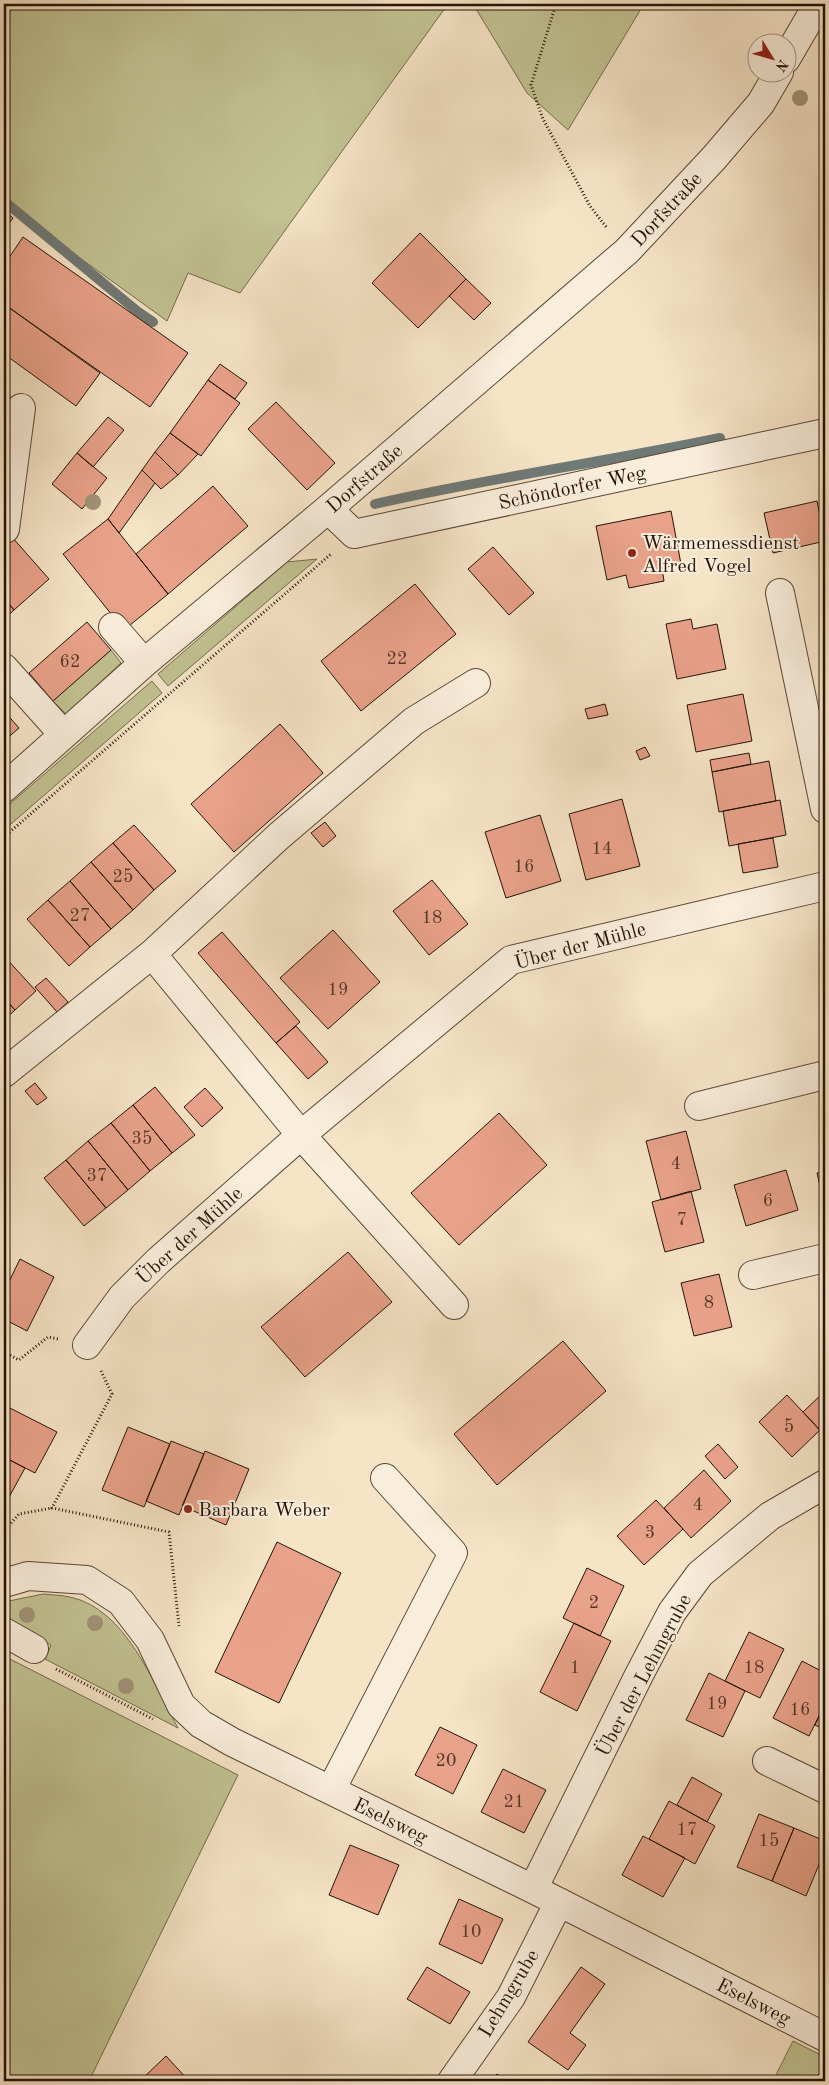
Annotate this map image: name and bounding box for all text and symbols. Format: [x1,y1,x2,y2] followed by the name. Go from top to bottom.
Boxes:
[746,32,796,82] north arrow
[773,57,790,74] text: N
[628,169,707,251] street label: Dorfstraße
[323,441,407,518] street label: Dorfstraße
[497,464,648,514] street label: Schöndorfer Weg
[642,534,799,577] place label: Wärmemessdienst Alfred Vogel
[626,547,638,559] marker: Wärmemessdienst Alfred Vogel
[387,650,407,668] house number: 22
[60,653,80,671] house number: 62
[592,840,612,858] house number: 14
[514,858,534,876] house number: 16
[113,868,133,886] house number: 25
[70,907,90,925] house number: 27
[422,909,442,927] house number: 18
[512,917,648,974] street label: Über der Mühle
[328,981,348,999] house number: 19
[132,1130,152,1148] house number: 35
[671,1155,681,1173] house number: 4
[87,1167,107,1185] house number: 37
[131,1182,247,1289] street label: Über der Mühle
[763,1192,773,1210] house number: 6
[677,1211,687,1229] house number: 7
[704,1294,714,1312] house number: 8
[784,1418,794,1436] house number: 5
[693,1496,703,1514] house number: 4
[198,1501,330,1521] place label: Barbara Weber
[182,1503,194,1515] marker: Barbara Weber
[645,1524,655,1542] house number: 3
[591,1590,696,1760] street label: Über der Lehmgrube
[589,1594,599,1612] house number: 2
[570,1659,580,1677] house number: 1
[744,1659,764,1677] house number: 18
[707,1695,727,1713] house number: 19
[790,1701,810,1719] house number: 16
[436,1752,456,1770] house number: 20
[504,1793,524,1811] house number: 21
[350,1795,431,1848] street label: Eselsweg
[677,1821,697,1839] house number: 17
[759,1832,779,1850] house number: 15
[461,1923,481,1941] house number: 10
[476,1947,544,2041] street label: Lehmgrube
[713,1976,794,2030] street label: Eselsweg

